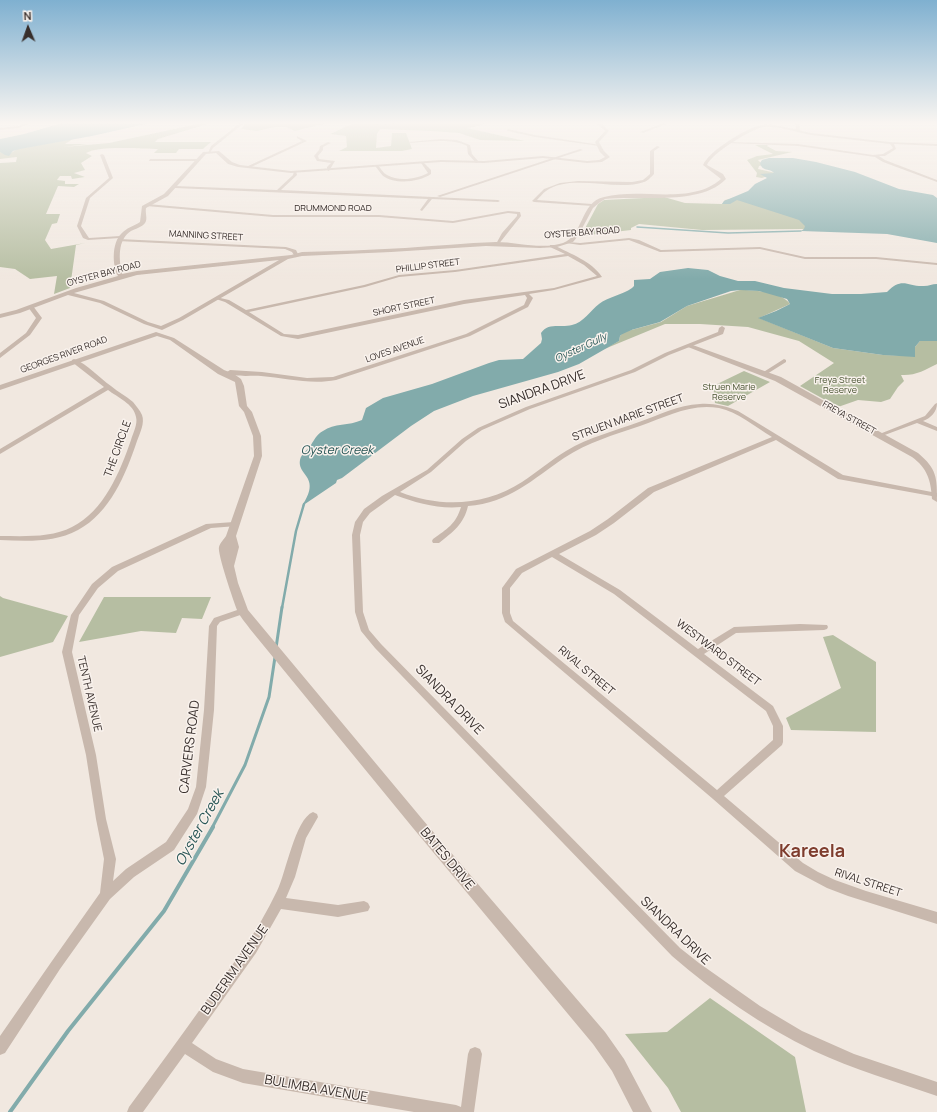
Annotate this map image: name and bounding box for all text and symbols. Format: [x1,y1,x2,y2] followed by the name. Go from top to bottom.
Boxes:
[8,8,48,48] north arrow
[23,8,32,23] text: N
[294,203,372,213] street label: DRUMMOND ROAD
[544,225,620,241] street label: OYSTER BAY ROAD
[169,229,243,243] street label: MANNING STREET
[395,257,461,275] street label: PHILLIP STREET
[66,259,142,289] street label: OYSTER BAY ROAD
[372,295,436,319] street label: SHORT STREET
[553,331,609,365] water label: Oyster Gully
[19,334,109,376] street label: GEORGES RIVER ROAD
[364,335,426,365] street label: LOVES AVENUE
[496,367,588,413] street label: SIANDRA DRIVE
[815,375,865,396] park label: Freya Street Reserve
[702,382,756,403] park label: Struen Marie Reserve
[571,392,685,444] street label: STRUEN MARIE STREET
[820,399,878,437] street label: FREYA STREET
[102,419,134,479] street label: THE CIRCLE
[301,444,373,458] water label: Oyster Creek
[673,617,763,689] street label: WESTWARD STREET
[555,644,617,698] street label: RIVAL STREET
[74,655,104,733] street label: TENTH AVENUE
[412,662,486,738] street label: SIANDRA DRIVE
[177,699,203,795] street label: CARVERS ROAD
[172,787,228,869] water label: Oyster Creek
[417,825,477,893] street label: BATES DRIVE
[779,841,845,863] district label: Kareela
[833,866,903,900] street label: RIVAL STREET
[637,894,713,968] street label: SIANDRA DRIVE
[198,922,272,1018] street label: BUDERIM AVENUE
[263,1072,369,1106] street label: BULIMBA AVENUE

